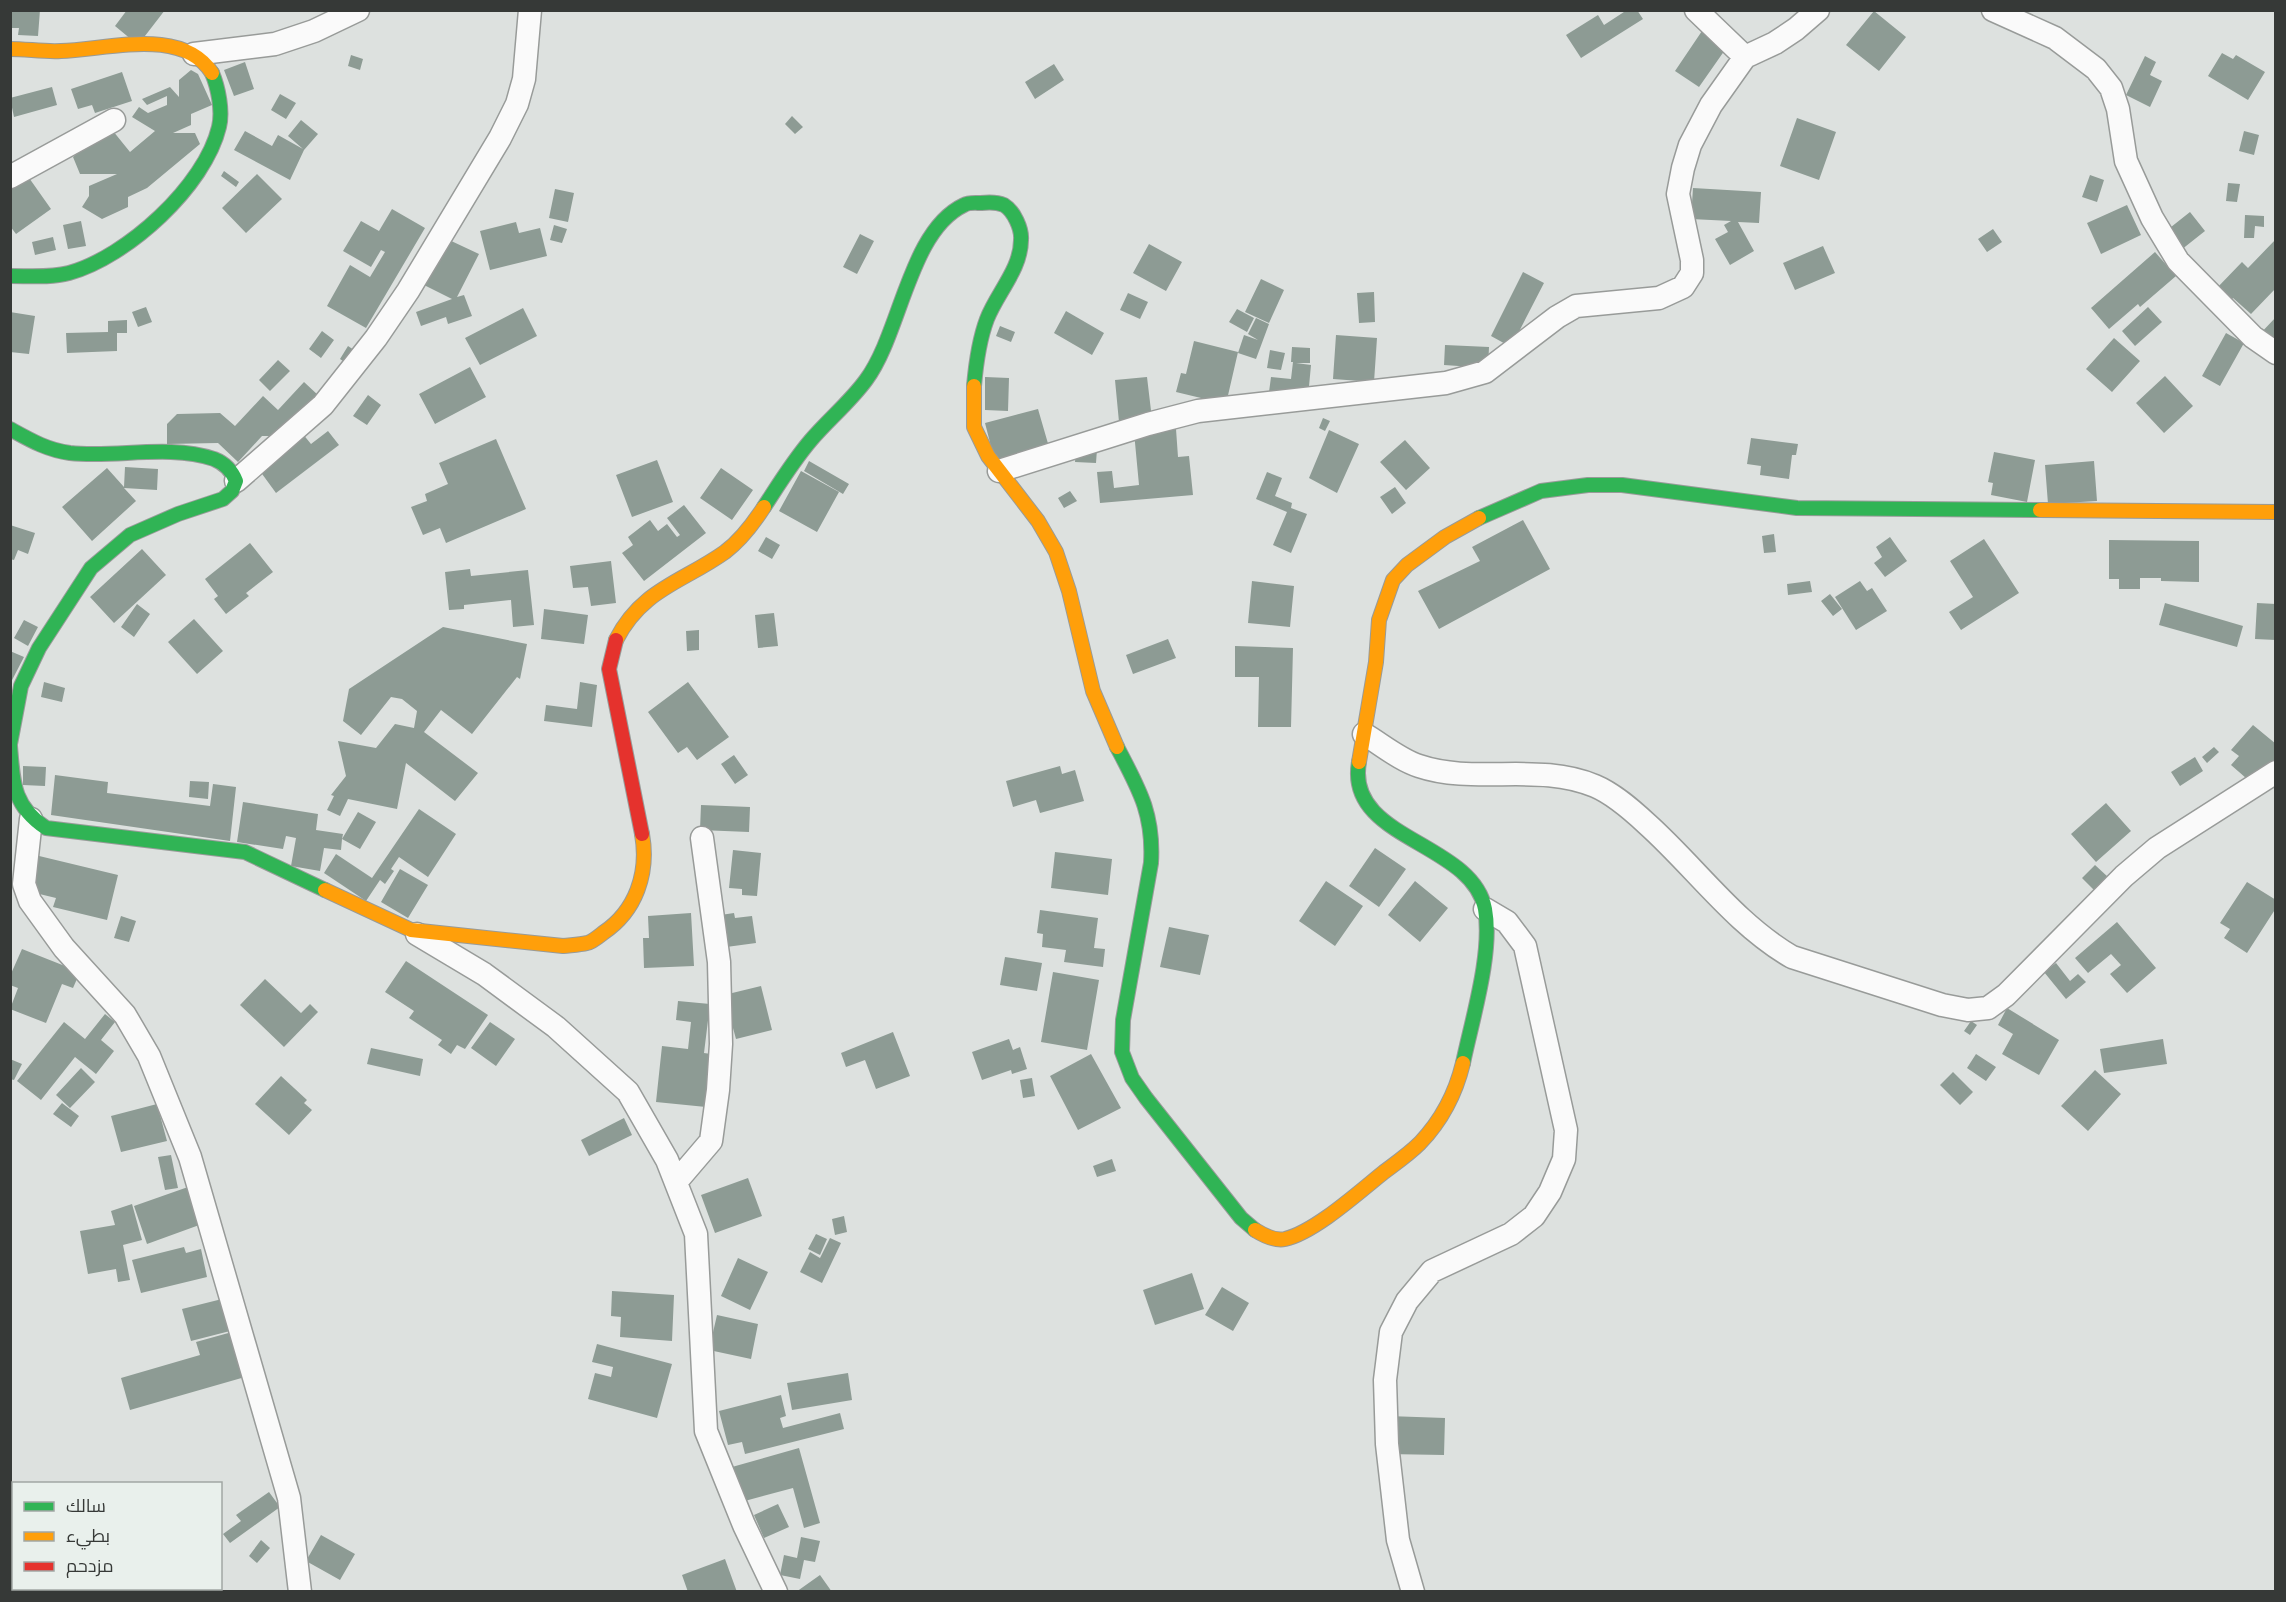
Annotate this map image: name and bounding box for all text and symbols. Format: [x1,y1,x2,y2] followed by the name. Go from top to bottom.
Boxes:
[12,1482,222,1590] legend
[66,1495,106,1517] text: سالك
[66,1525,110,1550] text: بطيء
[66,1555,114,1578] text: مزدحم

